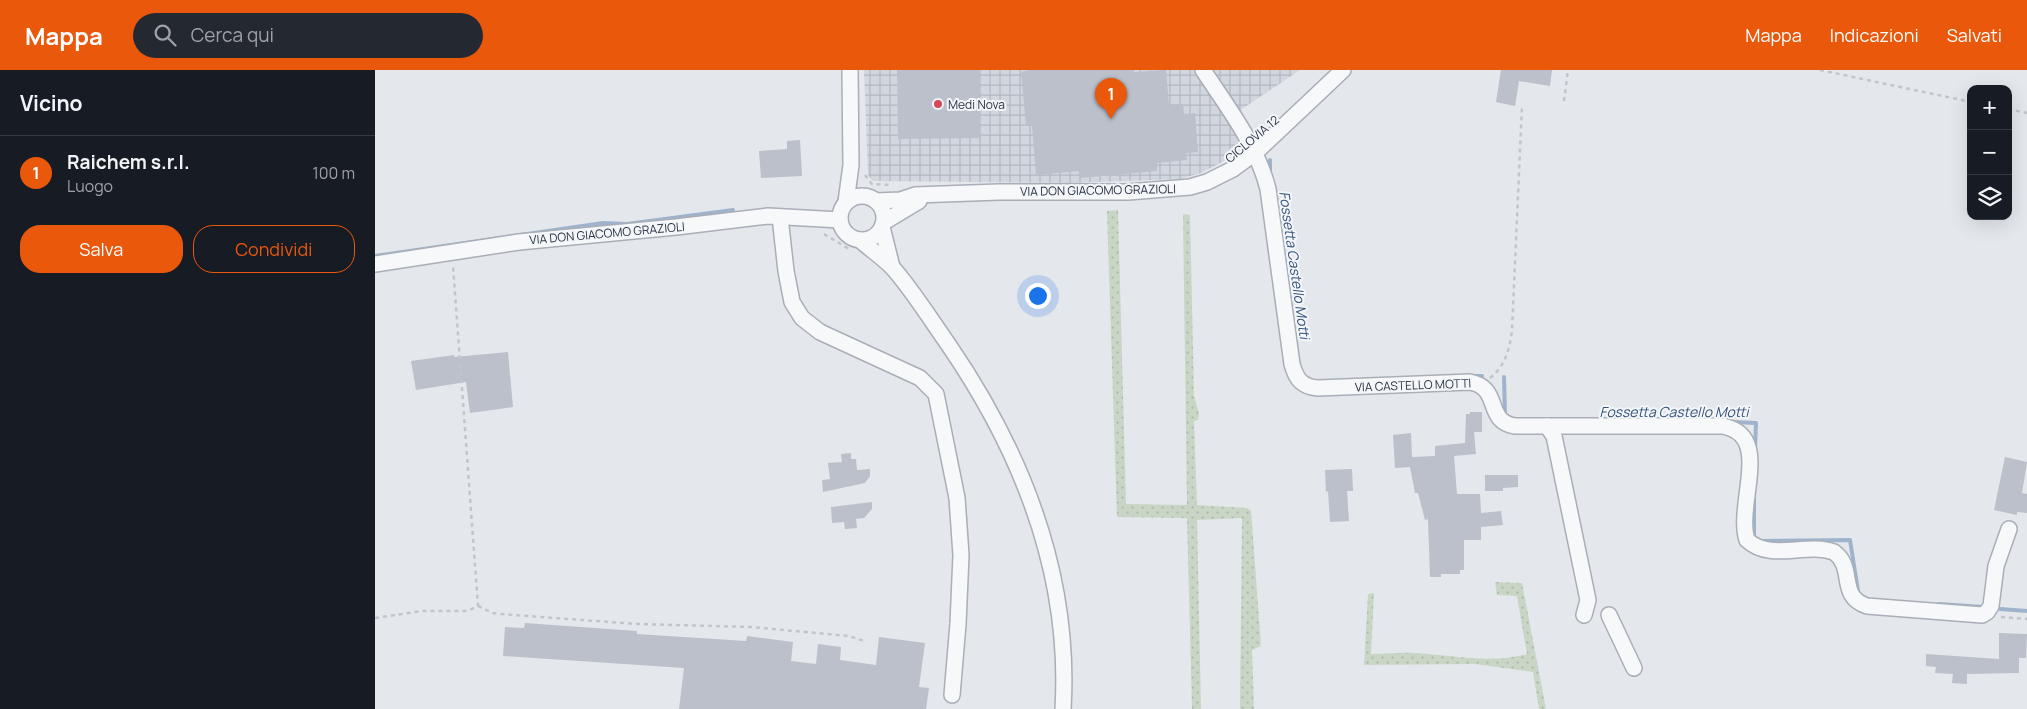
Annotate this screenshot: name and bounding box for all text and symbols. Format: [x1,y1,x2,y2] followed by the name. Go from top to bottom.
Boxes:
[133,13,483,58] search box
[25,19,103,52] text: Mappa
[151,21,179,49] icon: search
[191,22,274,48] text: Cerca qui
[1745,23,1802,47] text: Mappa
[1830,23,1919,47] text: Indicazioni
[1947,23,2002,47] text: Salvati
[1095,78,1127,119] pin: 1
[1967,85,2012,220] map controls
[1967,85,2012,130] button: +
[20,89,83,117] text: Vicino
[948,96,1005,113] place label: Medi Nova
[932,98,944,110] marker: Medi Nova
[1221,111,1283,167] street label: CICLOVIA 12
[1967,130,2012,175] button: −
[67,149,190,175] text: Raichem s.r.l.
[32,162,40,184] text: 1
[312,162,355,184] text: 100 m
[67,175,113,197] text: Luogo
[1967,175,2012,220] button: layers
[1020,180,1176,200] street label: VIA DON GIACOMO GRAZIOLI
[1275,190,1315,342] water label: Fossetta Castello Motti
[529,218,685,248] street label: VIA DON GIACOMO GRAZIOLI
[20,225,183,273] button: Salva
[193,225,355,273] button: Condividi
[1025,283,1051,309] your location
[1354,374,1472,396] street label: VIA CASTELLO MOTTI
[1600,402,1750,421] water label: Fossetta Castello Motti

